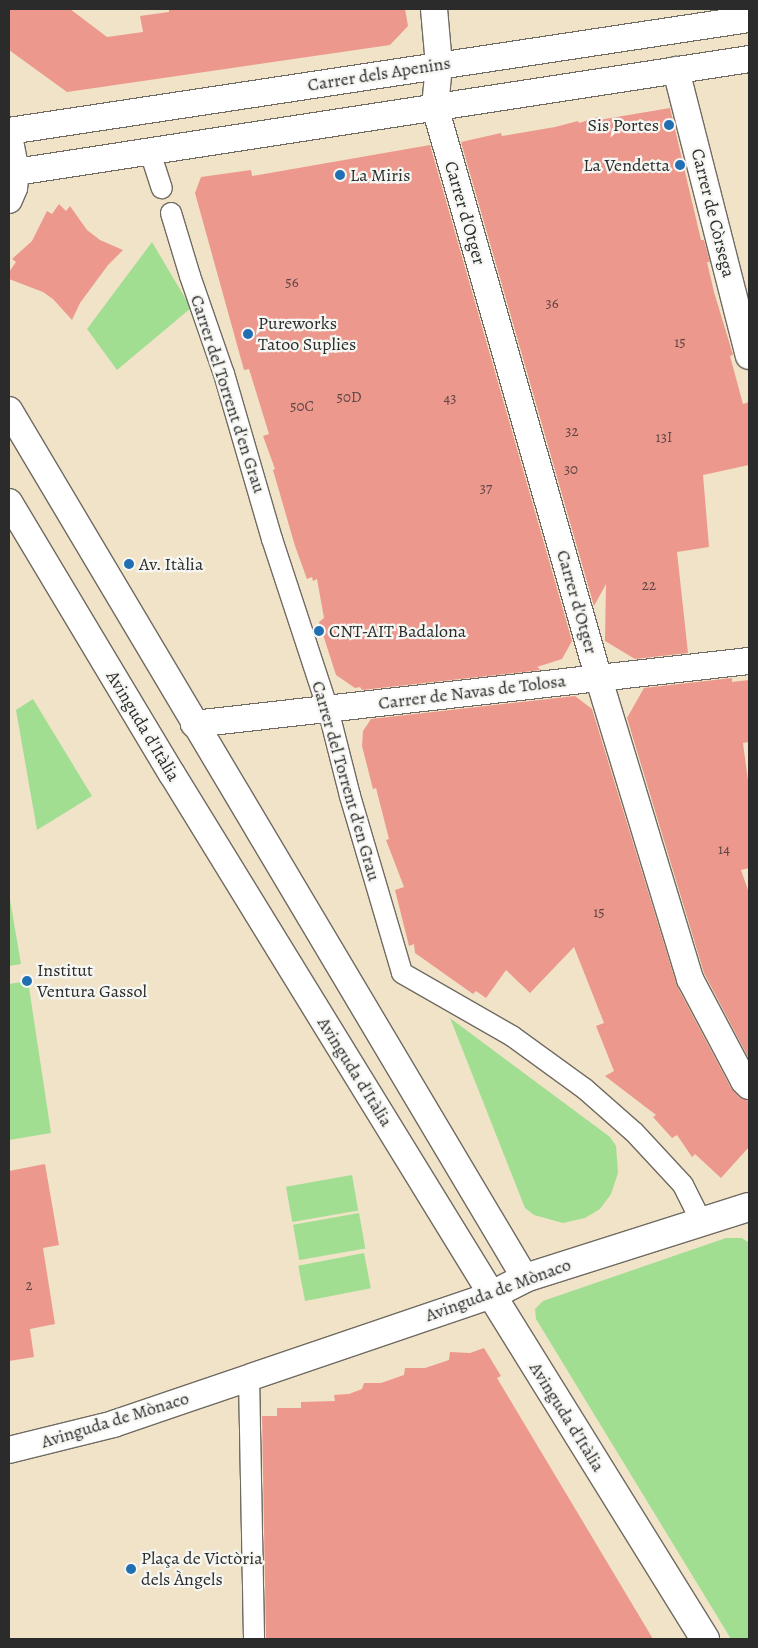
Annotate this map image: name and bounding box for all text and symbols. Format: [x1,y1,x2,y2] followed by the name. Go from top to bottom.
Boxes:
[306,52,452,96] street label: Carrer dels Apenins
[588,114,659,136] place label: Sis Portes
[663,119,675,131] marker: Sis Portes
[687,146,739,280] street label: Carrer de Còrsega
[583,154,670,176] place label: La Vendetta
[440,159,490,267] street label: Carrer d'Otger
[674,159,686,171] marker: La Vendetta
[350,164,410,186] place label: La Miris
[334,169,346,181] marker: La Miris
[285,274,299,292] house number: 56
[186,292,270,496] street label: Carrer del Torrent d'en Grau
[545,295,559,313] house number: 36
[258,313,356,356] place label: Pureworks Tatoo Suplies
[242,328,254,340] marker: Pureworks Tatoo Suplies
[674,334,686,352] house number: 15
[337,389,361,407] house number: 50D
[443,390,457,408] house number: 43
[290,398,314,416] house number: 50C
[565,423,579,441] house number: 32
[656,429,672,447] house number: 13I
[564,461,578,479] house number: 30
[480,480,492,498] house number: 37
[552,548,602,656] street label: Carrer d'Otger
[139,553,204,575] place label: Av. Itàlia
[123,558,135,570] marker: Av. Itàlia
[642,577,656,595] house number: 22
[329,620,466,642] place label: CNT-AIT Badalona
[313,625,325,637] marker: CNT-AIT Badalona
[102,667,184,785] street label: Avinguda d'Itàlia
[377,670,567,714] street label: Carrer de Navas de Tolosa
[307,679,385,883] street label: Carrer del Torrent d'en Grau
[718,841,730,859] house number: 14
[593,904,605,922] house number: 15
[37,960,147,1002] place label: Institut Ventura Gassol
[21,975,33,987] marker: Institut Ventura Gassol
[313,1013,397,1131] street label: Avinguda d'Itàlia
[422,1254,574,1326] street label: Avinguda de Mònaco
[25,1277,33,1295] house number: 2
[525,1358,609,1476] street label: Avinguda d'Itàlia
[39,1387,191,1453] street label: Avinguda de Mònaco
[141,1548,263,1590] place label: Plaça de Victòria dels Àngels
[125,1563,137,1575] marker: Plaça de Victòria dels Àngels

